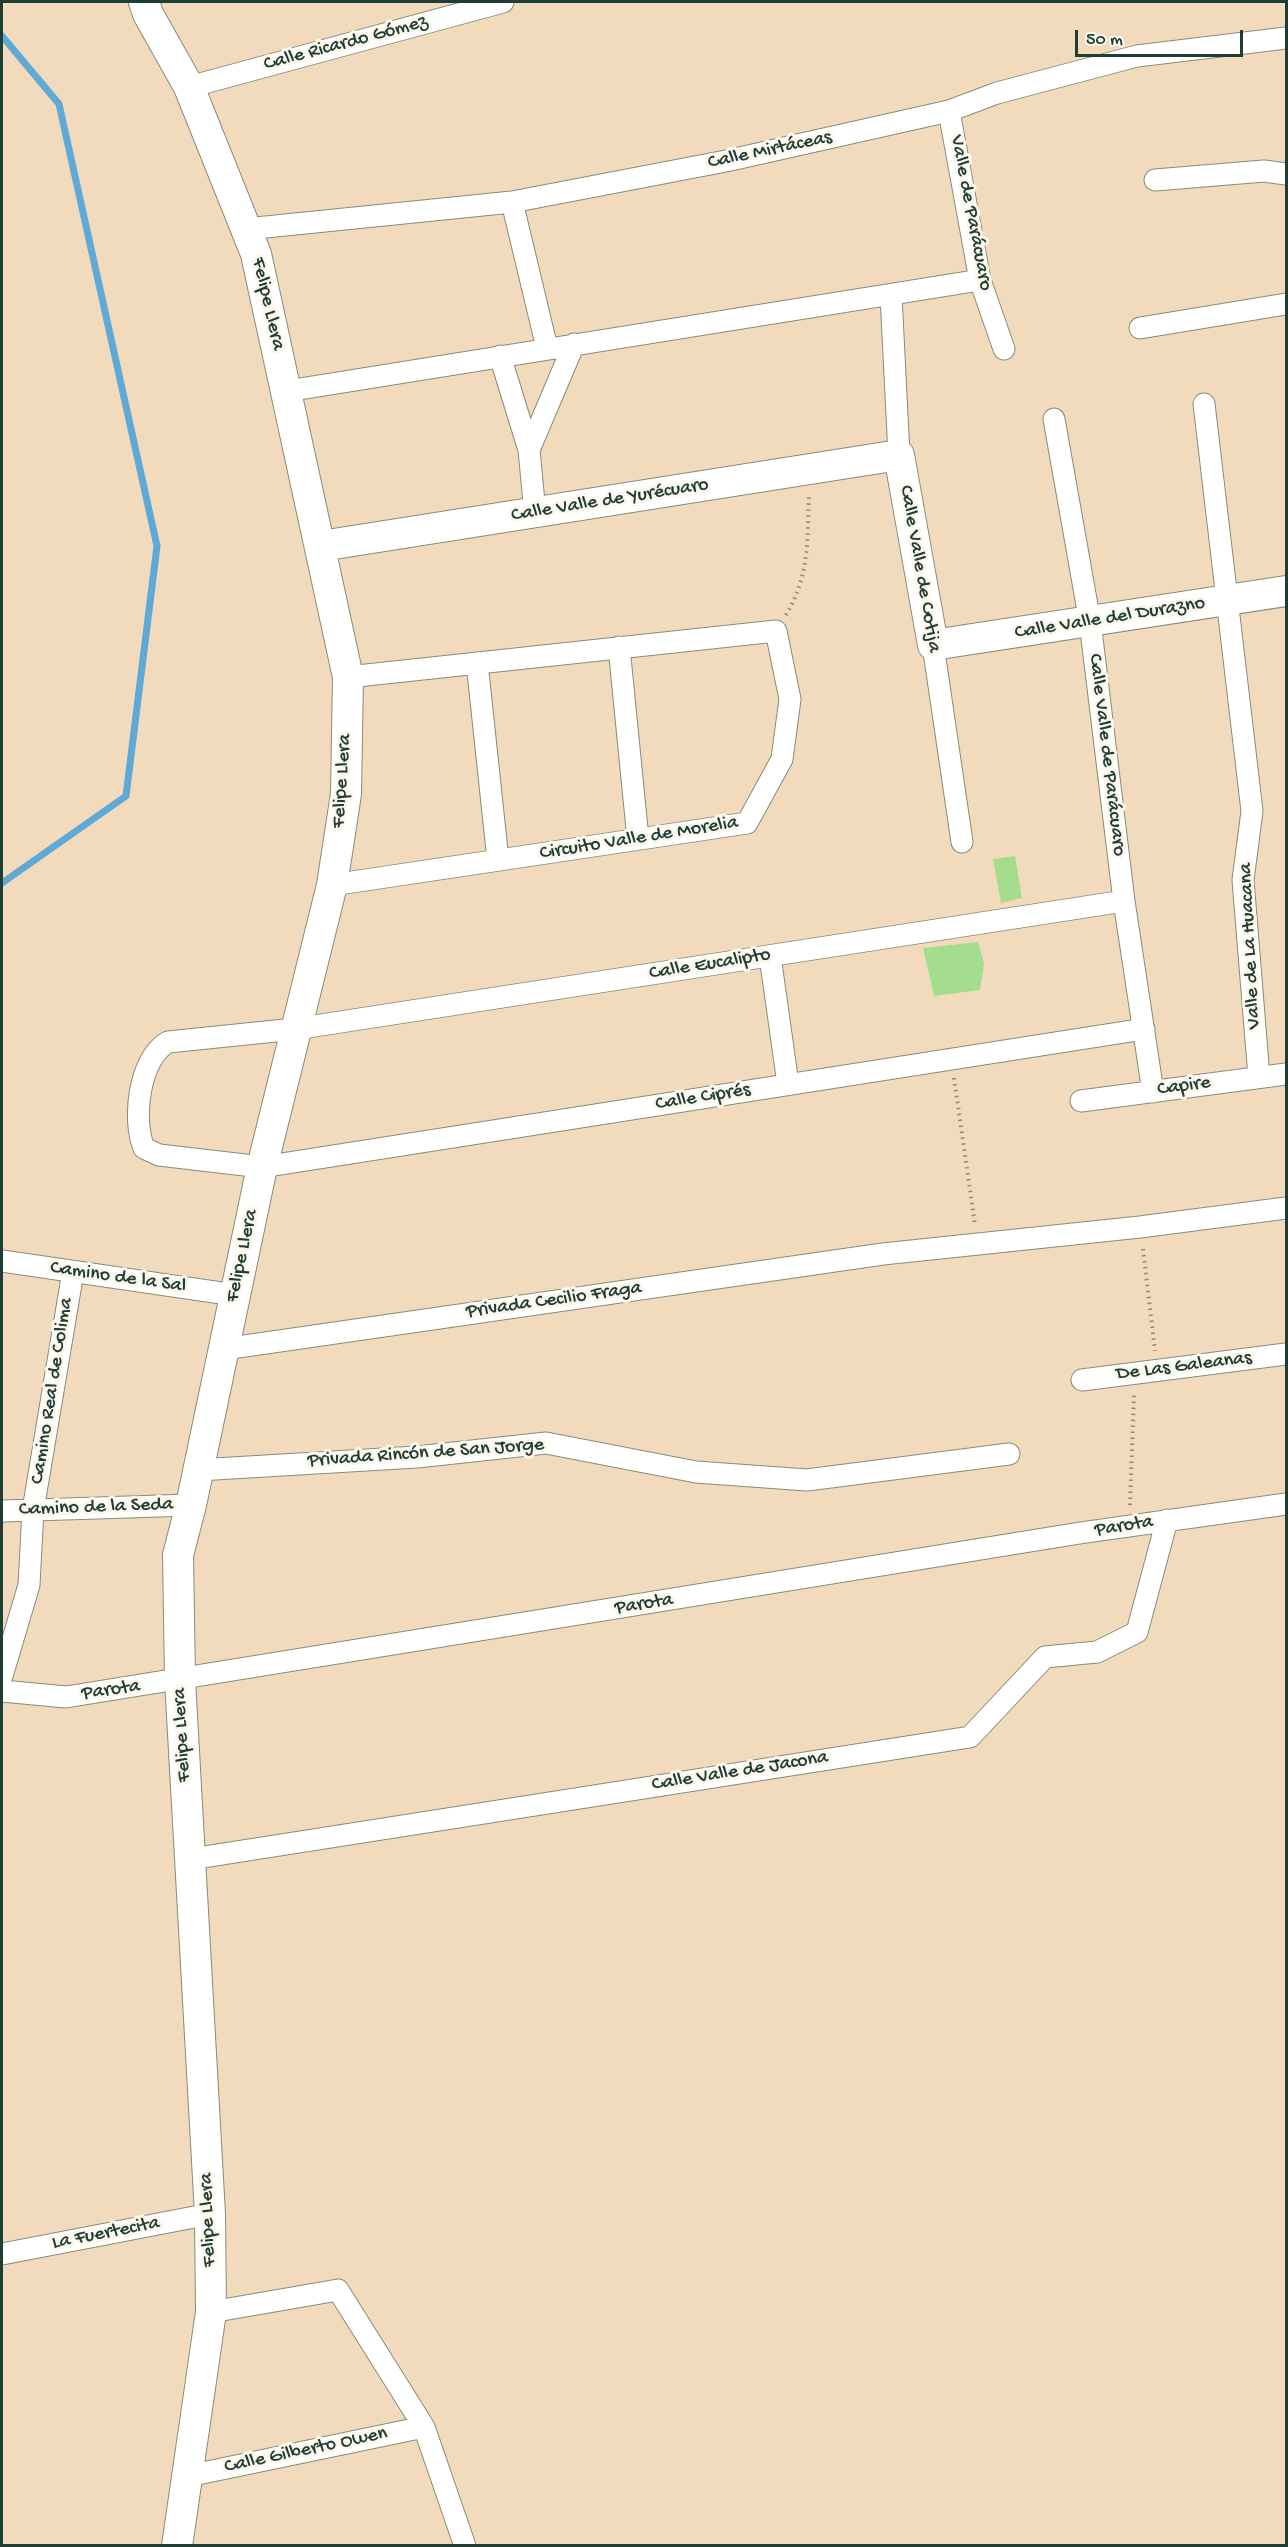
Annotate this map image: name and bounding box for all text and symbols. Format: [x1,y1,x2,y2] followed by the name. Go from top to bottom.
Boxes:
[261,11,431,77] street label: Calle Ricardo Gómez
[1078,18,1246,56] scale bar
[1086,30,1123,51] text: 50 m
[706,126,834,176] street label: Calle Mirtáceas
[943,133,997,293] street label: Valle de Parácuaro
[245,255,289,353] street label: Felipe Llera
[510,474,710,528] street label: Calle Valle de Yurécuaro
[892,484,946,654] street label: Calle Valle de Cotija
[1013,592,1207,646] street label: Calle Valle del Durazno
[1082,652,1130,858] street label: Calle Valle de Parácuaro
[328,733,358,829] street label: Felipe Llera
[538,811,740,867] street label: Circuito Valle de Morelia
[1235,862,1267,1030] street label: Valle de La Huacana
[648,944,772,986] street label: Calle Eucalipto
[1156,1071,1212,1103] street label: Capire
[654,1079,752,1117] street label: Calle Ciprés
[221,1207,265,1305] street label: Felipe Llera
[49,1257,187,1299] street label: Camino de la Sal
[465,1277,643,1325] street label: Privada Cecilio Fraga
[26,1296,80,1486] street label: Camino Real de Colima
[1115,1347,1253,1387] street label: De Las Galeanas
[307,1434,545,1474] street label: Privada Rincón de San Jorge
[18,1493,174,1523] street label: Camino de la Seda
[1093,1511,1155,1543] street label: Parota
[613,1589,675,1621] street label: Parota
[80,1675,142,1707] street label: Parota
[169,1687,197,1783] street label: Felipe Llera
[650,1746,830,1798] street label: Calle Valle de Jacona
[195,2172,223,2268] street label: Felipe Llera
[50,2212,162,2256] street label: La Fuertecita
[222,2422,390,2480] street label: Calle Gilberto Owen

